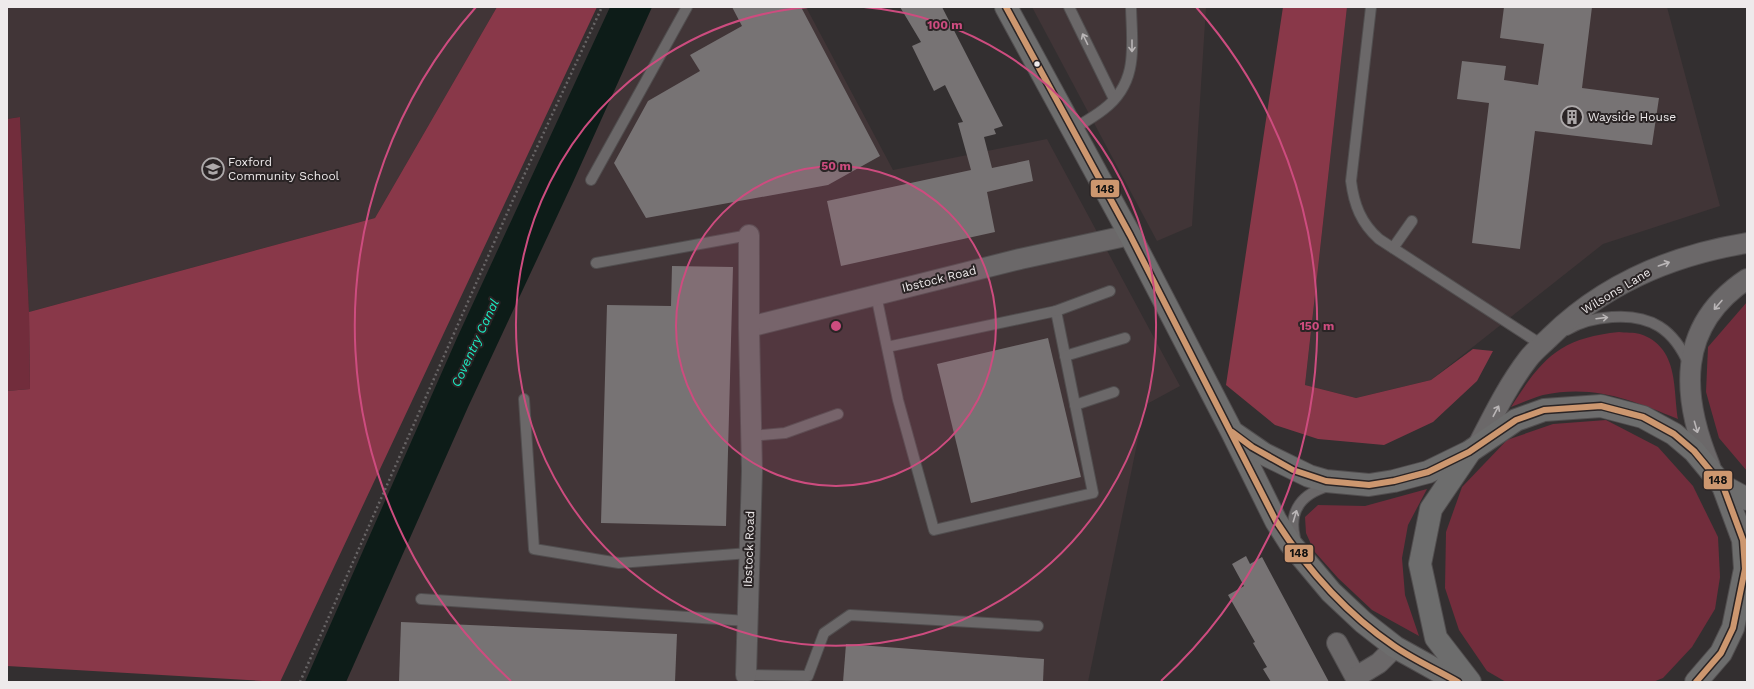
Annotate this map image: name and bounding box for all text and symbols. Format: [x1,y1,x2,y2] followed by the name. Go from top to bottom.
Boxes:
[927,18,963,32] text: 100 m
[1081,33,1088,45] one-way arrow
[1128,39,1136,52] one-way arrow
[1032,59,1042,69] unlabelled marker
[1559,104,1585,130] building icon: Wayside House
[1588,110,1676,124] place label: Wayside House
[228,155,340,183] place label: Foxford Community School
[200,156,226,182] school or university icon: Foxford Community School
[821,159,851,173] text: 50 m
[1090,179,1120,198] line badge: 148
[1096,183,1114,196] text: 148
[1657,260,1669,268] one-way arrow
[900,263,978,295] street label: Ibstock Road
[1579,265,1653,317] street label: Wilsons Lane
[448,297,502,389] water label: Coventry Canal
[1714,300,1723,311] one-way arrow
[1595,314,1608,322] one-way arrow
[829,319,843,333] centre of rings
[1300,319,1334,333] text: 150 m
[1493,405,1500,417] one-way arrow
[1693,421,1700,434] one-way arrow
[1703,470,1733,490] line badge: 148
[1709,474,1727,487] text: 148
[1292,510,1299,523] one-way arrow
[741,511,757,587] street label: Ibstock Road
[1284,544,1314,563] line badge: 148
[1290,547,1308,560] text: 148

